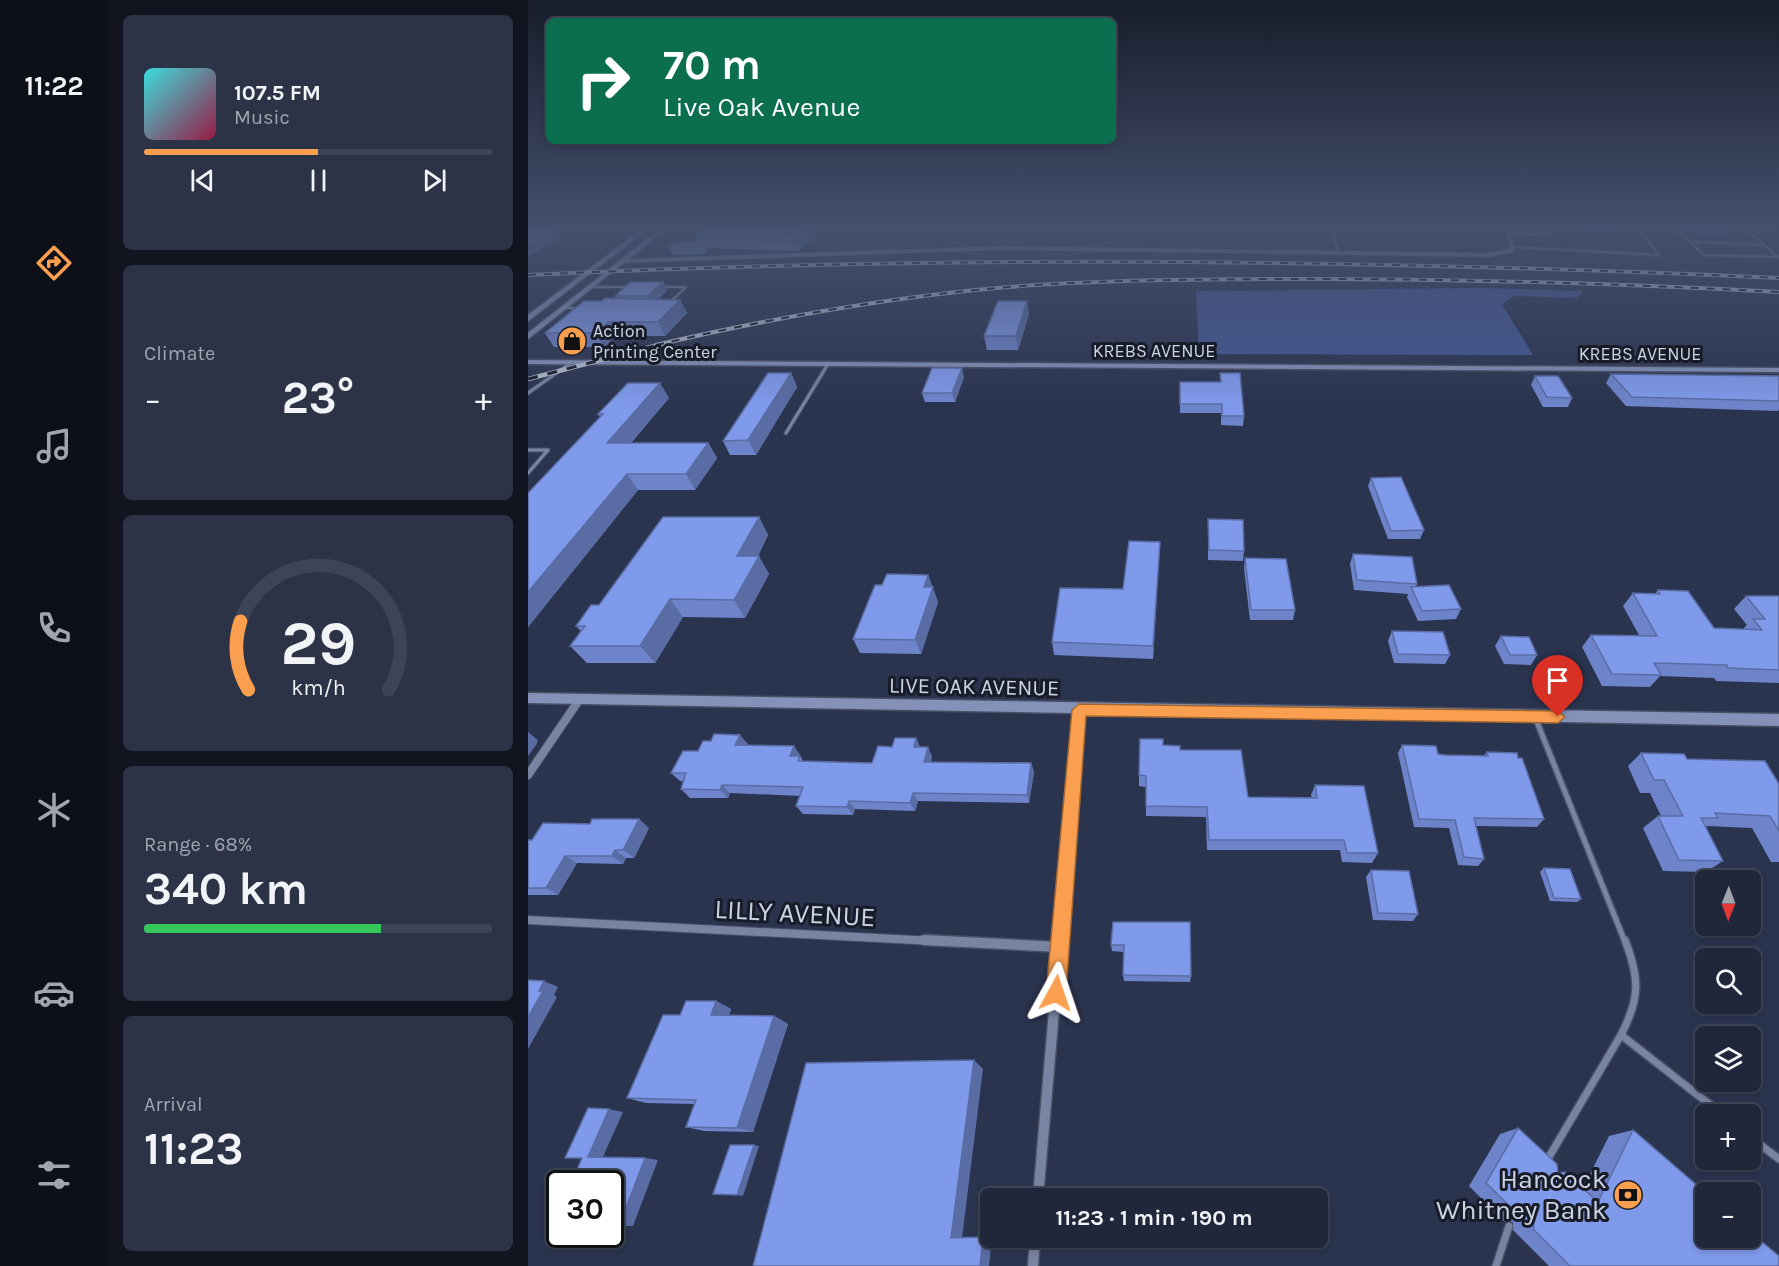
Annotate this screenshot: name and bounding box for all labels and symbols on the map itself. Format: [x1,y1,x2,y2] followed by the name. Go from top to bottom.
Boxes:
[593,320,717,363] place label: Action Printing Center
[556,325,588,357] shop icon: Action Printing Center
[1093,340,1215,362] street label: KREBS AVENUE
[1579,343,1701,365] street label: KREBS AVENUE
[1532,655,1583,717] pin
[889,673,1059,701] street label: LIVE OAK AVENUE
[1695,870,1761,936] north arrow
[714,893,876,933] street label: LILLY AVENUE
[1024,961,1088,1025] position arrow
[1436,1163,1607,1226] place label: Hancock Whitney Bank
[546,1170,624,1248] speed limit sign: 30
[1612,1179,1644,1211] bank icon: Hancock Whitney Bank

